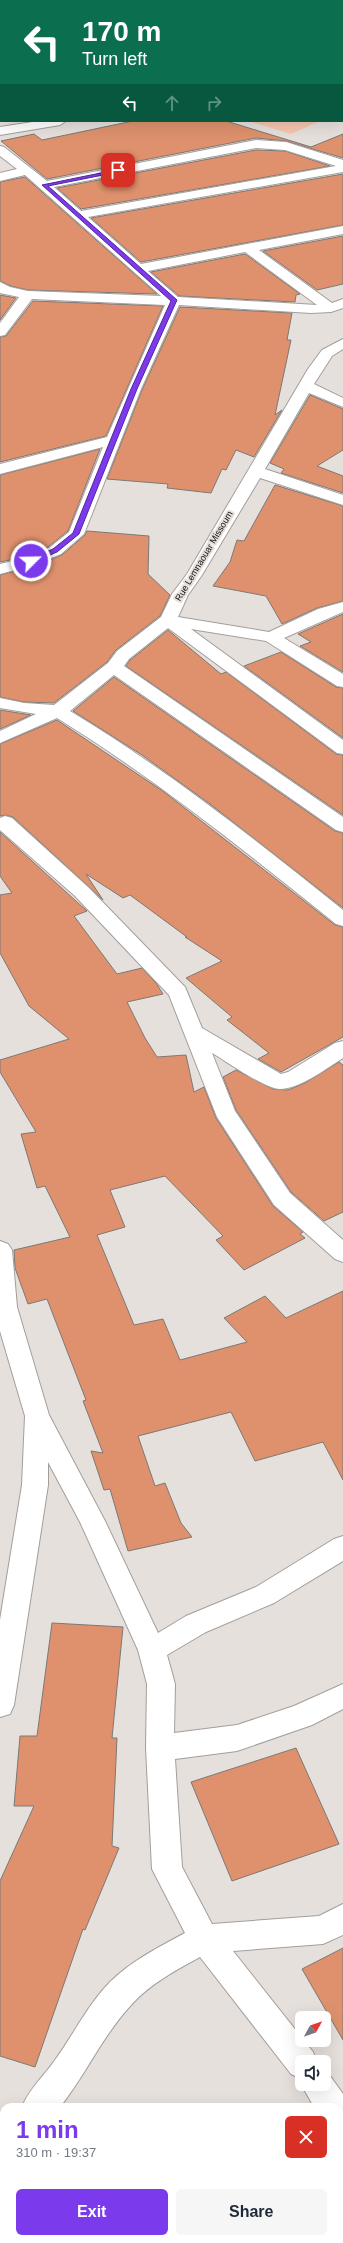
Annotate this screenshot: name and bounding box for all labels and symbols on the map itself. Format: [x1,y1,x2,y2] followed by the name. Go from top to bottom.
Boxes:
[101,153,135,187] pin
[173,509,235,603] street label: Rue Lemnaouar Missoum
[10,540,52,582] position arrow
[295,2011,331,2047] north arrow

